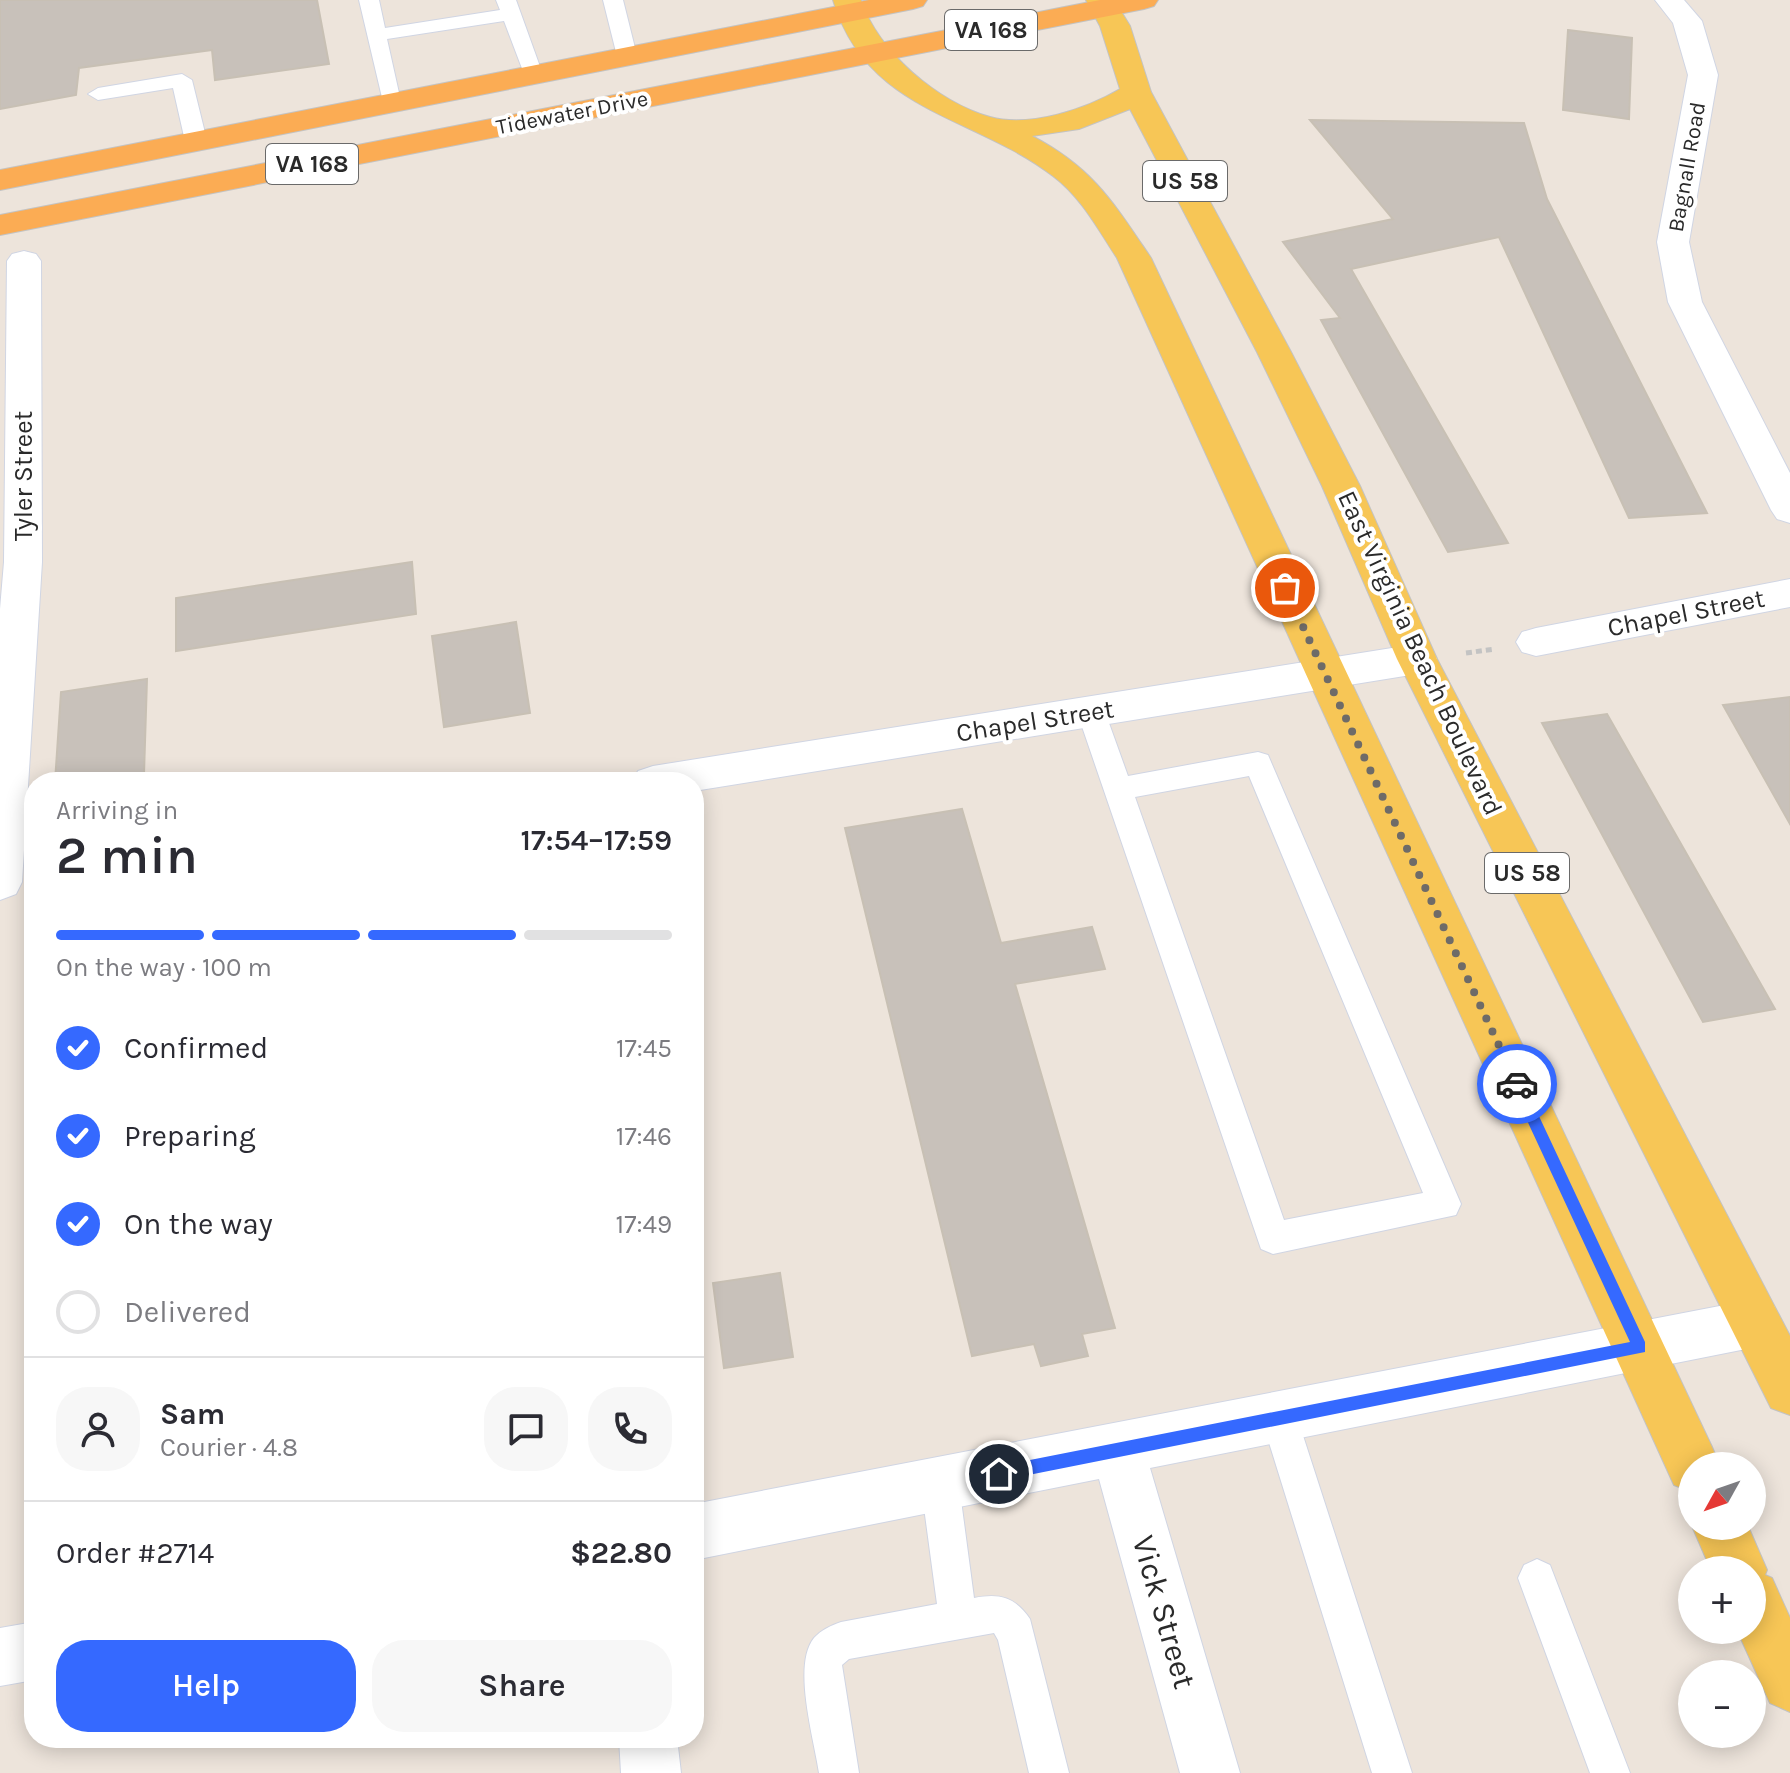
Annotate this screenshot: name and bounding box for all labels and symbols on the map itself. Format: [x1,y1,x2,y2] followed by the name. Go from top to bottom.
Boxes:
[945,10,1037,50] road number: VA 168
[494,86,650,140] street label: Tidewater Drive
[1663,100,1711,234] street label: Bagnall Road
[266,144,358,184] road number: VA 168
[1143,161,1227,201] road number: US 58
[8,410,39,541] street label: Tyler Street
[1331,486,1509,820] street label: East Virginia Beach Boulevard
[1251,554,1319,622] pin
[1605,583,1767,643] street label: Chapel Street
[954,693,1116,749] street label: Chapel Street
[1485,853,1569,893] road number: US 58
[1477,1044,1557,1124] courier
[965,1440,1033,1508] pin
[1678,1452,1766,1540] north arrow
[1125,1531,1203,1693] street label: Vick Street

